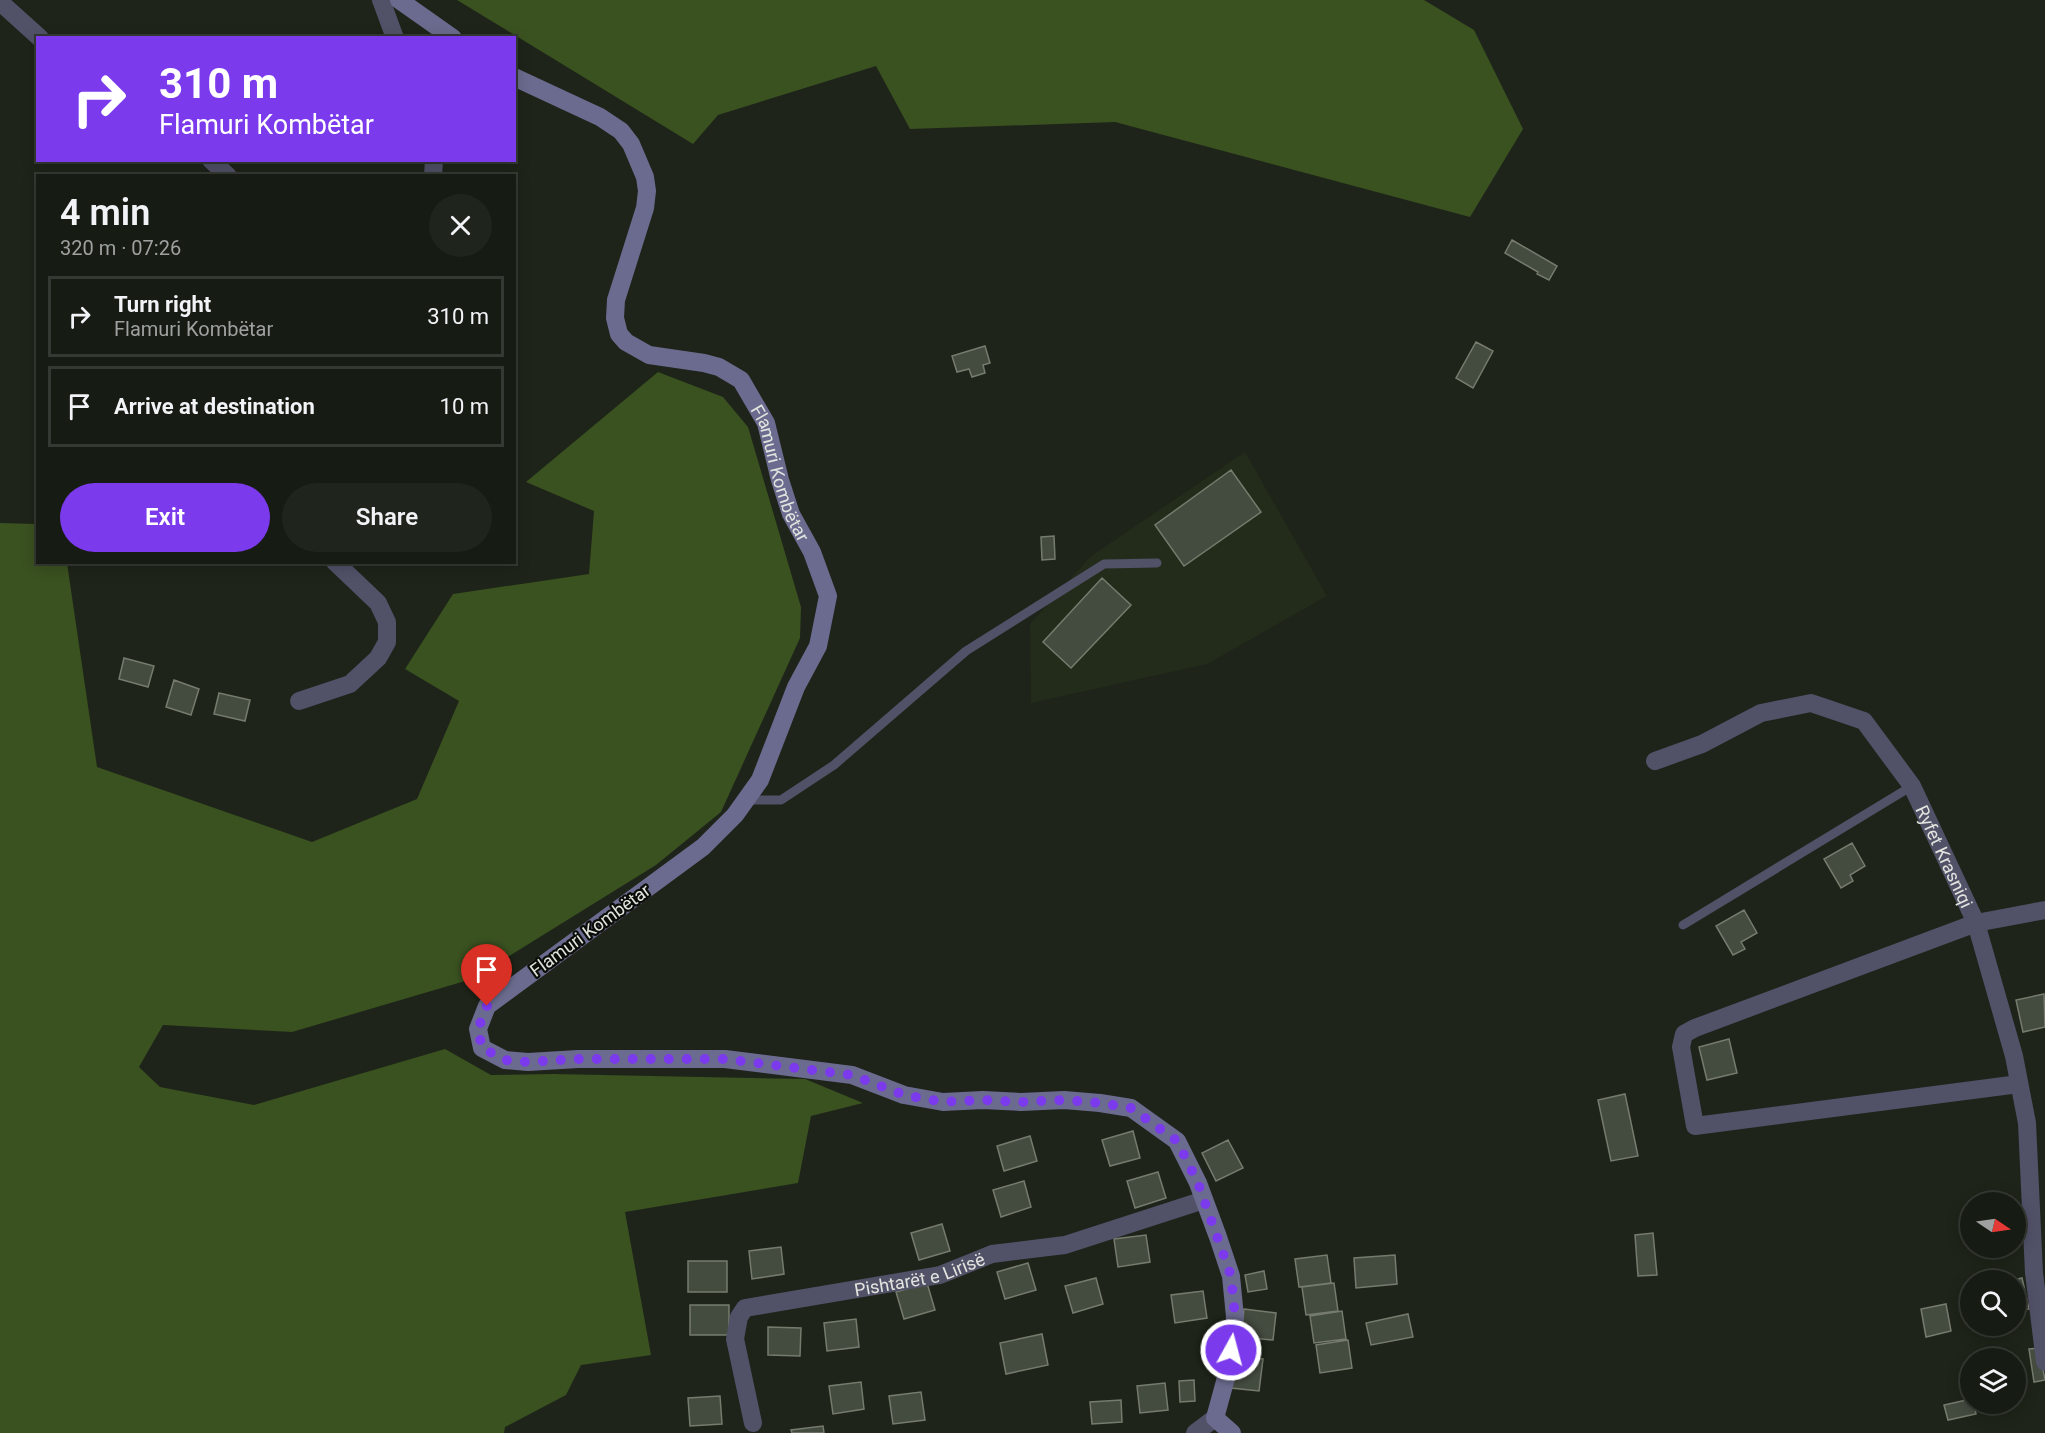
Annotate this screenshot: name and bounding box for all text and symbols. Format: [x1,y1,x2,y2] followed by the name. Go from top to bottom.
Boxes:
[159,59,278,108] text: 310 m
[60,60,138,138] icon: right
[159,109,374,141] text: Flamuri Kombëtar
[60,192,150,234] text: 4 min
[429,194,492,257] button: close
[60,236,181,260] text: 320 m · 07:26
[114,292,211,317] text: Turn right
[63,300,96,333] icon: right
[427,304,489,329] text: 310 m
[114,317,273,341] text: Flamuri Kombëtar
[63,390,96,423] icon: arrive
[114,394,315,419] text: Arrive at destination
[440,394,489,419] text: 10 m
[747,401,814,545] street label: Flamuri Kombëtar
[60,483,270,552] button: Exit
[282,483,492,552] button: Share
[1912,802,1978,911] street label: Ryfet Krasniqi
[526,879,654,981] street label: Flamuri Kombëtar
[461,944,512,1006] pin
[470,953,503,986] icon: arrive
[1960,1192,2026,1258] north arrow
[1960,1192,2026,1414] map controls
[853,1248,988,1300] street label: Pishtarët e Lirisë
[1960,1270,2026,1336] button: search
[1199,1318,1263,1382] position arrow
[1960,1348,2026,1414] button: layers

